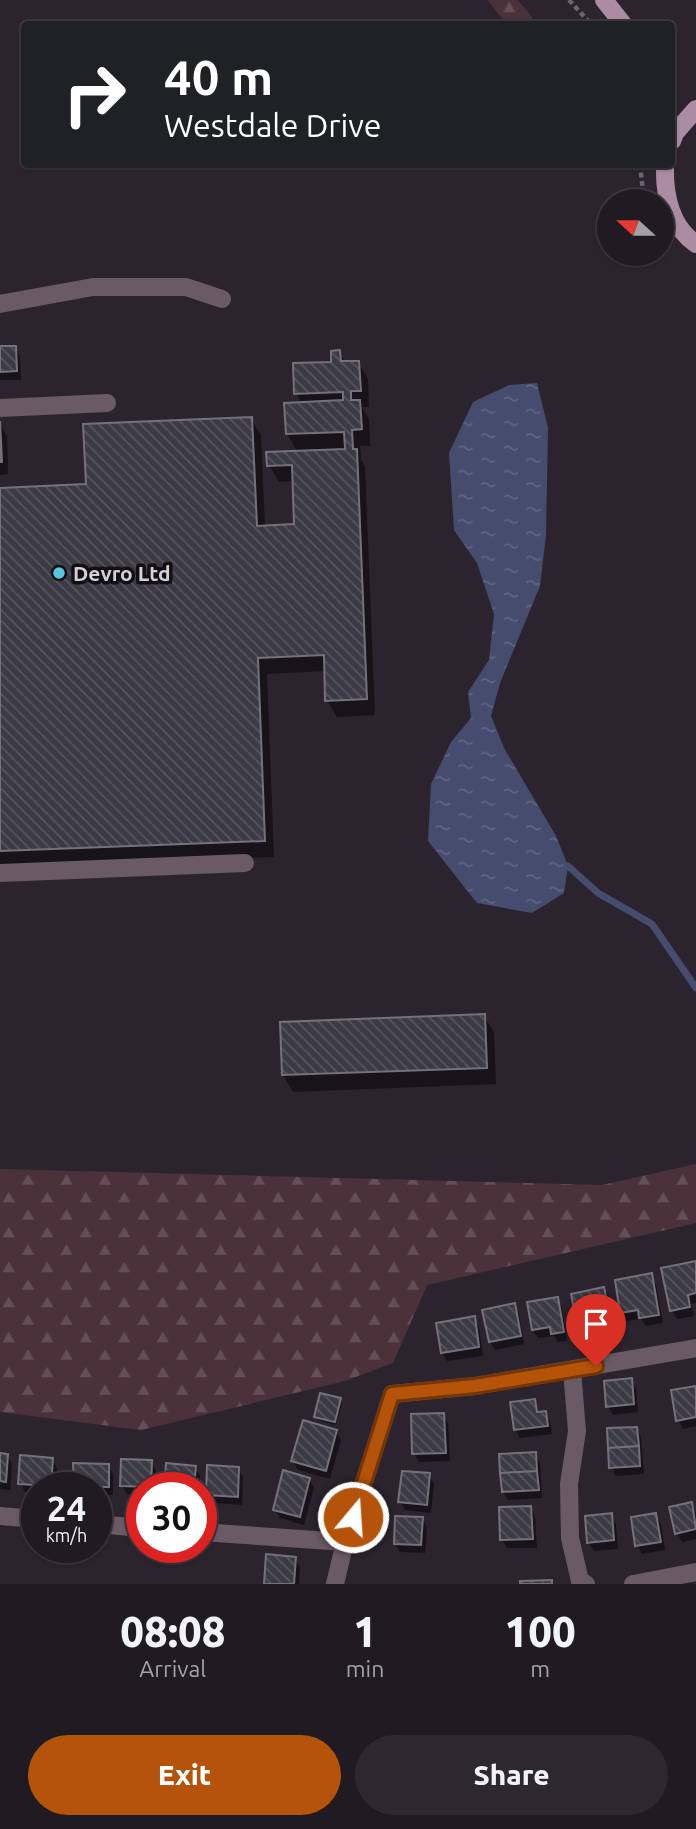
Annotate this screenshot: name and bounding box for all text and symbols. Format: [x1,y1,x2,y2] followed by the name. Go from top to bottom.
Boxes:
[49,49,140,140] icon: right
[164,49,273,104] text: 40 m
[164,107,381,143] text: Westdale Drive
[597,189,674,266] north arrow
[597,189,674,266] map controls
[73,561,171,585] place label: Devro Ltd
[51,565,67,581] marker: Devro Ltd
[566,1294,626,1366] pin
[577,1305,615,1343] icon: arrive
[126,1472,217,1563] speed limit sign: 30
[316,1480,390,1554] position arrow
[47,1488,86,1528] text: 24
[46,1525,87,1545] text: km/h
[120,1608,225,1655] text: 08:08
[353,1608,377,1655] text: 1
[505,1608,576,1655] text: 100
[139,1656,206,1681] text: Arrival
[346,1656,384,1681] text: min
[530,1656,550,1681] text: m
[28,1735,341,1815] button: Exit
[355,1735,668,1815] button: Share

